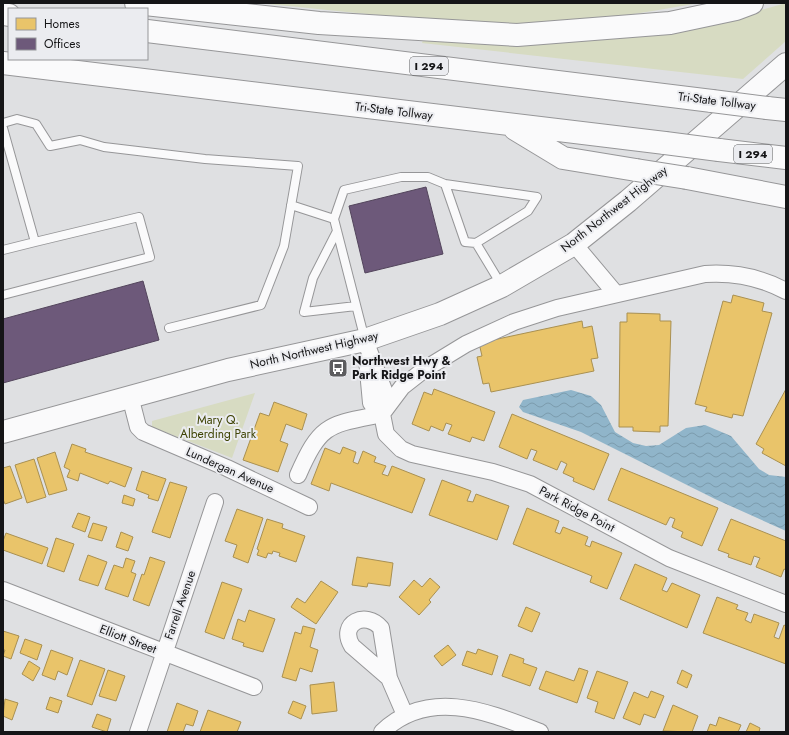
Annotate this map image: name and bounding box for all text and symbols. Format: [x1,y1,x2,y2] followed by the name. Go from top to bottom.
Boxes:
[8,8,148,60] legend
[44,15,80,33] text: Homes
[44,35,80,53] text: Offices
[410,57,448,75] road number: I 294
[677,87,757,115] street label: Tri-State Tollway
[354,97,434,125] street label: Tri-State Tollway
[734,145,772,163] road number: I 294
[557,161,672,256] street label: North Northwest Highway
[248,326,381,374] street label: North Northwest Highway
[352,352,451,384] place label: Northwest Hwy & Park Ridge Point
[327,357,349,379] bus stop icon: Northwest Hwy & Park Ridge Point
[180,411,257,443] park label: Mary Q. Alberding Park
[183,443,277,497] street label: Lundergan Avenue
[536,481,618,537] street label: Park Ridge Point
[160,568,200,642] street label: Farrell Avenue
[97,620,159,658] street label: Elliott Street

